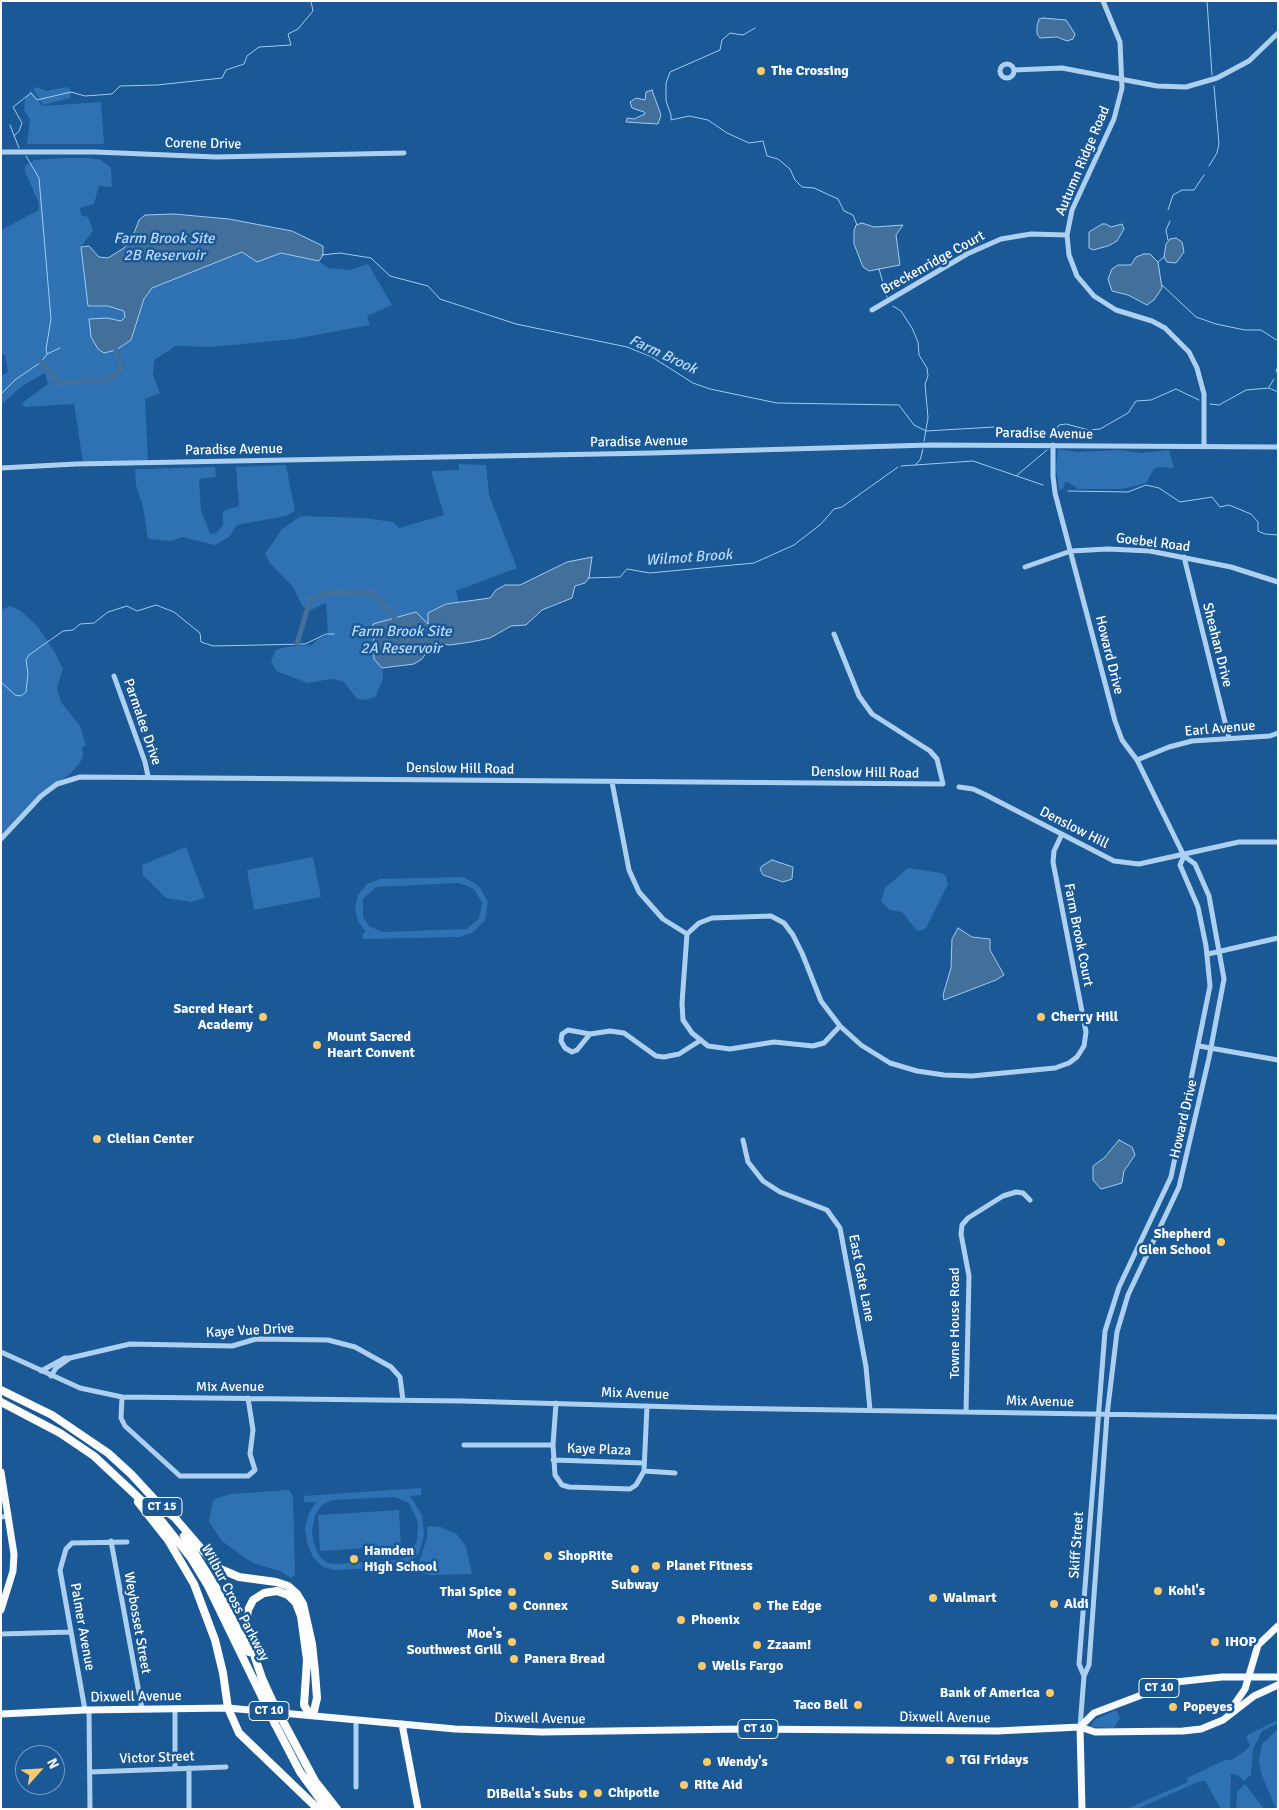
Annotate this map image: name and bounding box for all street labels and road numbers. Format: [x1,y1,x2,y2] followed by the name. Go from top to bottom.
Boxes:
[1052,104,1114,218] street label: Autumn Ridge Road
[165,135,241,153] street label: Corene Drive
[878,228,988,298] street label: Breckenridge Court
[995,425,1093,443] street label: Paradise Avenue
[590,433,688,451] street label: Paradise Avenue
[185,441,283,459] street label: Paradise Avenue
[1115,530,1191,556] street label: Goebel Road
[1198,601,1236,689] street label: Sheahan Drive
[1091,614,1127,696] street label: Howard Drive
[119,676,165,768] street label: Parmalee Drive
[1184,718,1256,740] street label: Earl Avenue
[406,760,514,778] street label: Denslow Hill Road
[811,764,919,782] street label: Denslow Hill Road
[1037,803,1111,853] street label: Denslow Hill
[1060,882,1096,988] street label: Farm Brook Court
[1167,1078,1201,1160] street label: Howard Drive
[844,1233,878,1323] street label: East Gate Lane
[947,1267,963,1379] street label: Towne House Road
[205,1320,295,1342] street label: Kaye Vue Drive
[196,1379,264,1395] street label: Mix Avenue
[601,1384,669,1404] street label: Mix Avenue
[1006,1393,1074,1411] street label: Mix Avenue
[567,1440,631,1460] street label: Kaye Plaza
[142,1498,182,1516] road number: CT 15
[1066,1511,1088,1579] street label: Skiff Street
[197,1542,273,1664] street label: Wilbur Cross Parkway
[120,1571,154,1675] street label: Weybosset Street
[66,1582,98,1672] street label: Palmer Avenue
[1139,1679,1179,1698] road number: CT 10
[90,1688,182,1706] street label: Dixwell Avenue
[249,1702,289,1720] road number: CT 10
[899,1709,991,1727] street label: Dixwell Avenue
[494,1710,586,1728] street label: Dixwell Avenue
[738,1720,778,1738] road number: CT 10
[119,1748,195,1768] street label: Victor Street

